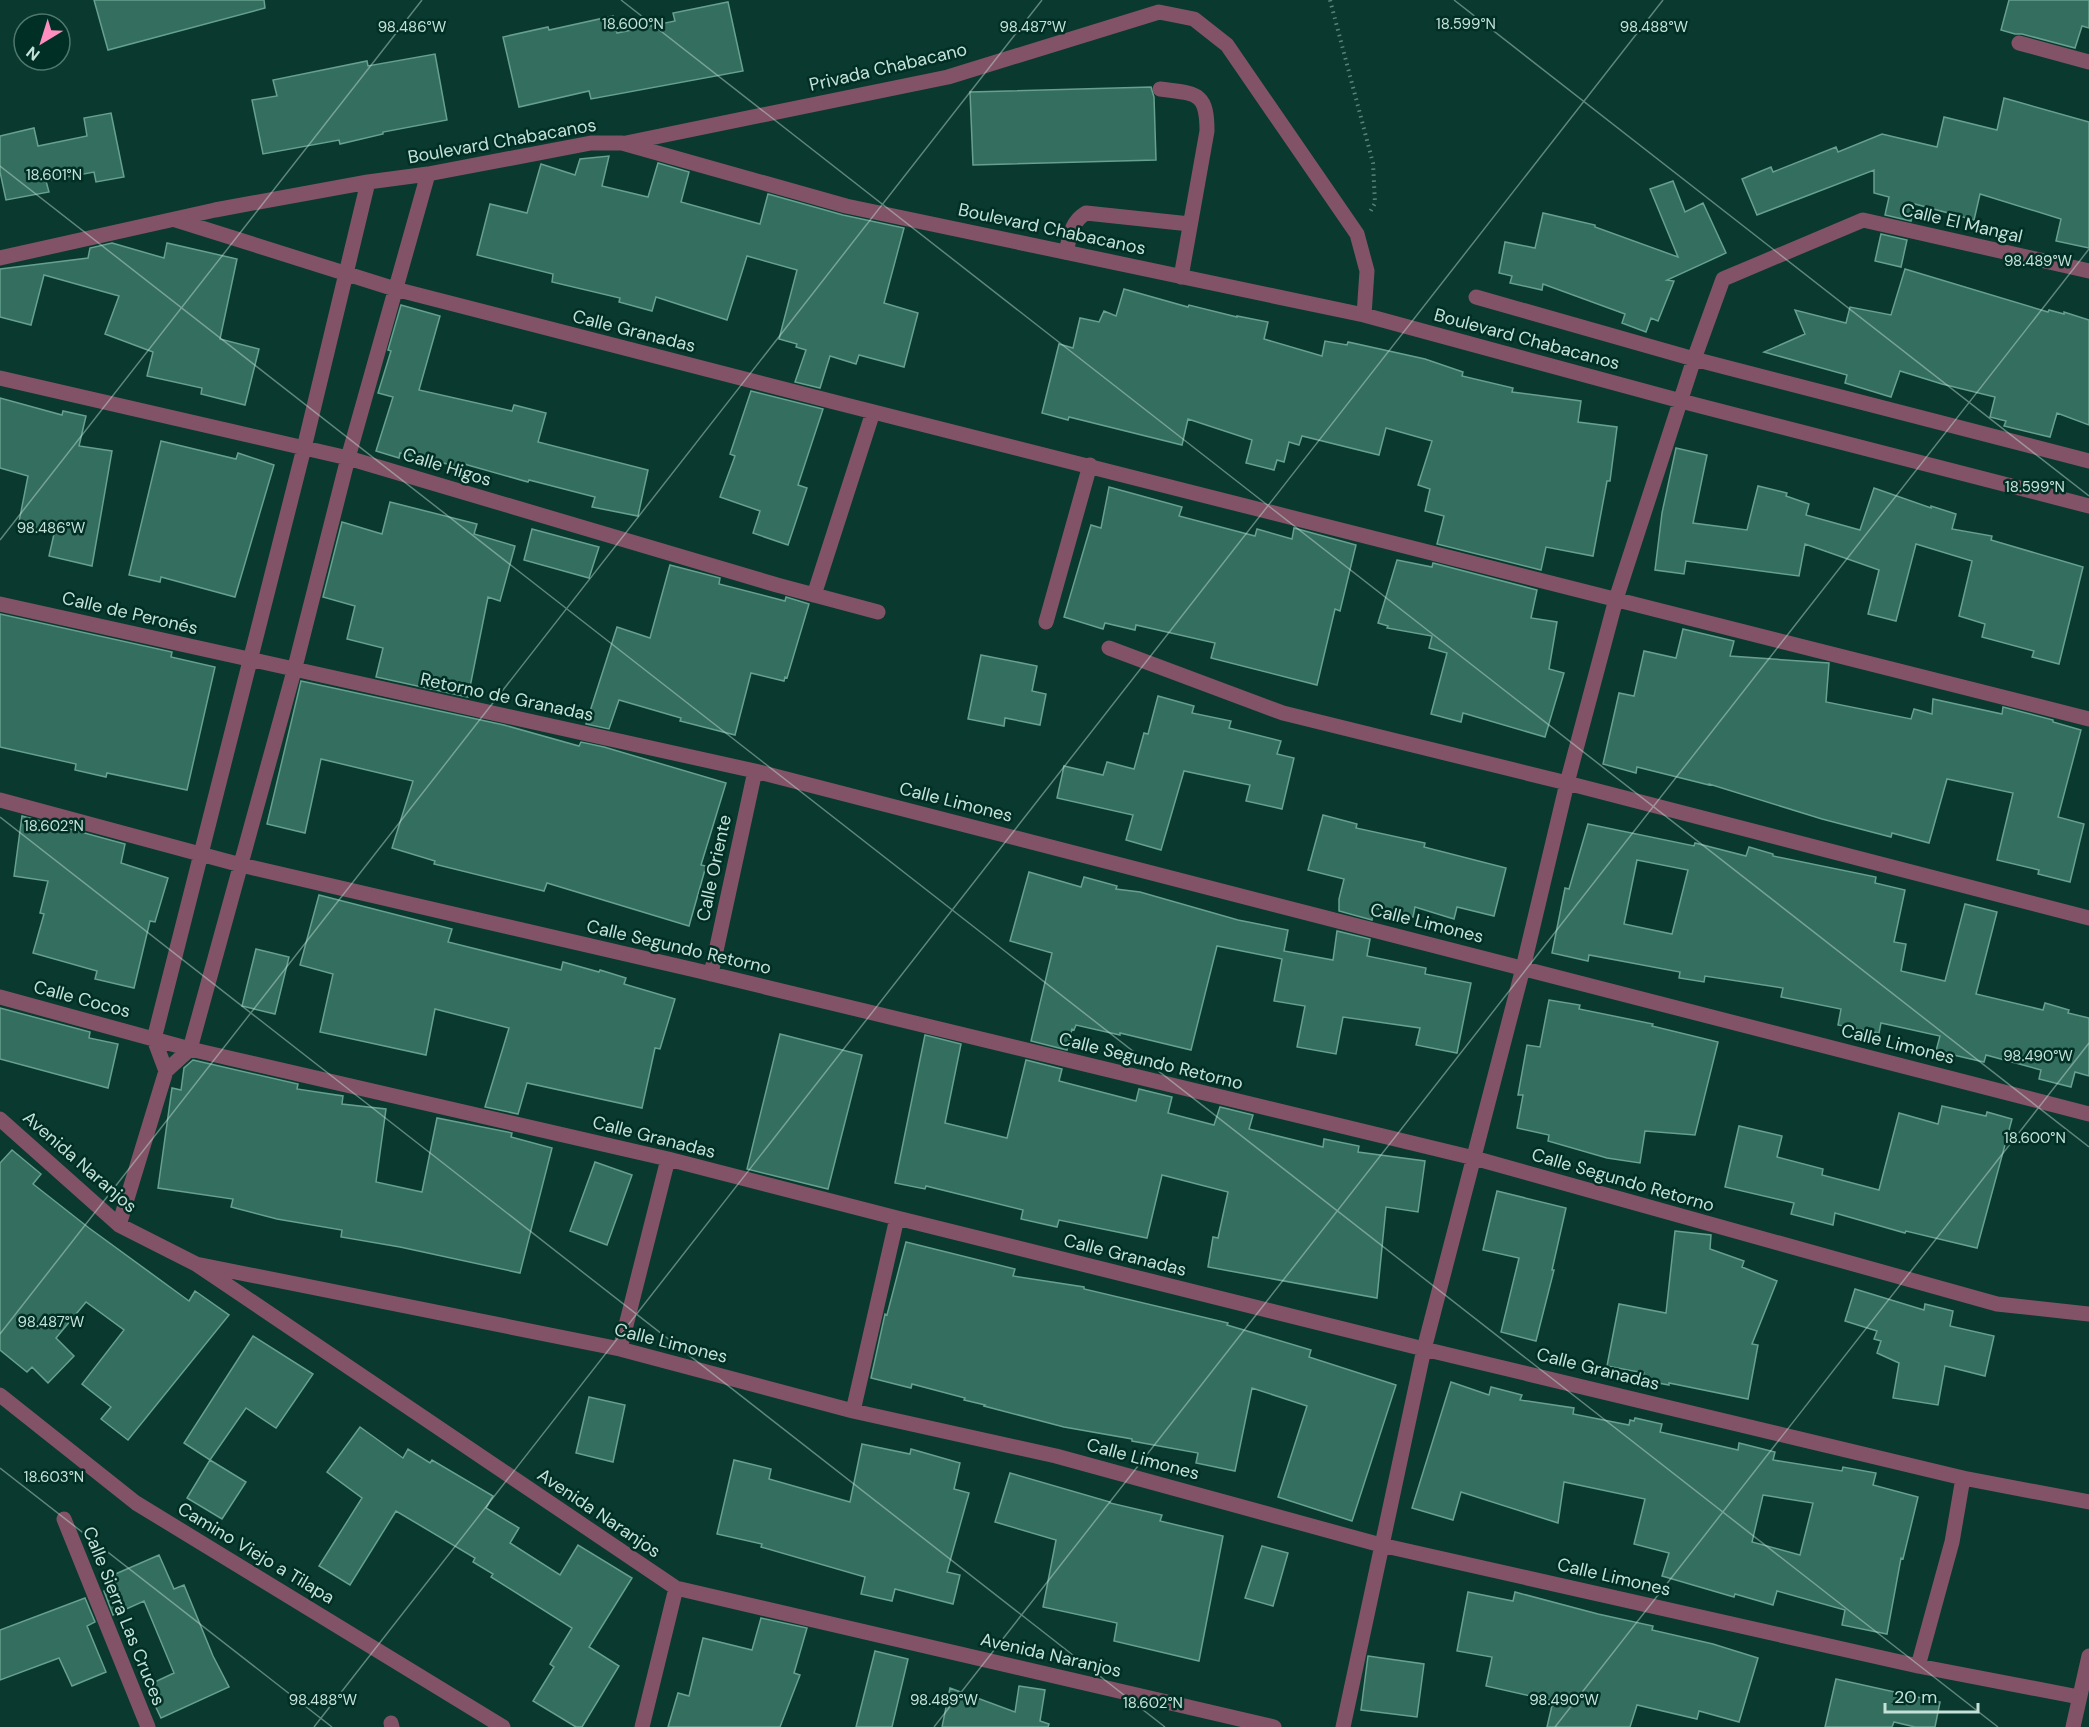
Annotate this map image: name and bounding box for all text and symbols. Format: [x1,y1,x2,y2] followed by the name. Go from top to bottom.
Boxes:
[12,12,72,72] north arrow
[602,14,664,34] text: 18.600°N
[1436,14,1496,34] text: 18.599°N
[378,17,447,37] text: 98.486°W
[1000,17,1067,37] text: 98.487°W
[1620,17,1689,37] text: 98.488°W
[807,37,969,97] street label: Privada Chabacano
[22,42,44,65] text: N
[406,113,598,169] street label: Boulevard Chabacanos
[26,165,82,185] text: 18.601°N
[956,197,1148,261] street label: Boulevard Chabacanos
[1899,197,2025,249] street label: Calle El Mangal
[2004,251,2073,271] text: 98.489°W
[1432,303,1622,375] street label: Boulevard Chabacanos
[570,304,698,358] street label: Calle Granadas
[400,442,494,492] street label: Calle Higos
[2005,477,2065,497] text: 18.599°N
[17,518,86,538] text: 98.486°W
[60,586,200,640] street label: Calle de Peronés
[418,667,596,727] street label: Retorno de Granadas
[897,776,1015,828] street label: Calle Limones
[691,813,737,923] street label: Calle Oriente
[24,816,84,836] text: 18.602°N
[1368,897,1486,949] street label: Calle Limones
[584,914,774,980] street label: Calle Segundo Retorno
[31,975,133,1023] street label: Calle Cocos
[1839,1018,1957,1070] street label: Calle Limones
[1056,1026,1246,1096] street label: Calle Segundo Retorno
[2003,1046,2073,1066] text: 98.490°W
[18,1106,142,1218] street label: Avenida Naranjos
[590,1110,718,1164] street label: Calle Granadas
[2004,1128,2066,1148] text: 18.600°N
[1529,1142,1717,1218] street label: Calle Segundo Retorno
[1061,1228,1189,1282] street label: Calle Granadas
[18,1312,85,1332] text: 98.487°W
[612,1317,730,1369] street label: Calle Limones
[1534,1342,1662,1396] street label: Calle Granadas
[1084,1432,1202,1486] street label: Calle Limones
[533,1463,665,1563] street label: Avenida Naranjos
[24,1467,84,1487] text: 18.603°N
[173,1497,339,1609] street label: Camino Viejo a Tilapa
[77,1523,171,1709] street label: Calle Sierra Las Cruces
[1555,1552,1673,1602] street label: Calle Limones
[978,1627,1124,1683] street label: Avenida Naranjos
[1885,1676,1978,1714] scale bar
[1894,1685,1937,1709] text: 20 m
[289,1690,358,1710] text: 98.488°W
[910,1690,979,1710] text: 98.489°W
[1529,1690,1599,1710] text: 98.490°W
[1123,1693,1183,1713] text: 18.602°N

